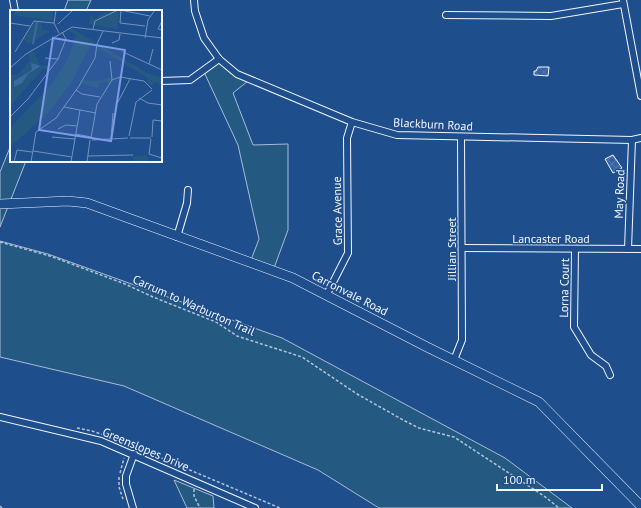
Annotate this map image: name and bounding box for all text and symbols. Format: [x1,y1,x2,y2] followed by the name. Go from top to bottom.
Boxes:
[10,10,162,162] inset map
[393,114,473,134] street label: Blackburn Road
[611,169,627,219] street label: May Road
[329,176,345,246] street label: Grace Avenue
[444,217,459,282] street label: Jillian Street
[512,231,590,246] street label: Lancaster Road
[556,258,572,318] street label: Lorna Court
[309,267,391,319] street label: Carronvale Road
[131,271,258,339] street label: Carrum to Warburton Trail
[100,424,192,474] street label: Greenslopes Drive
[497,466,602,492] scale bar
[503,472,536,487] text: 100 m

